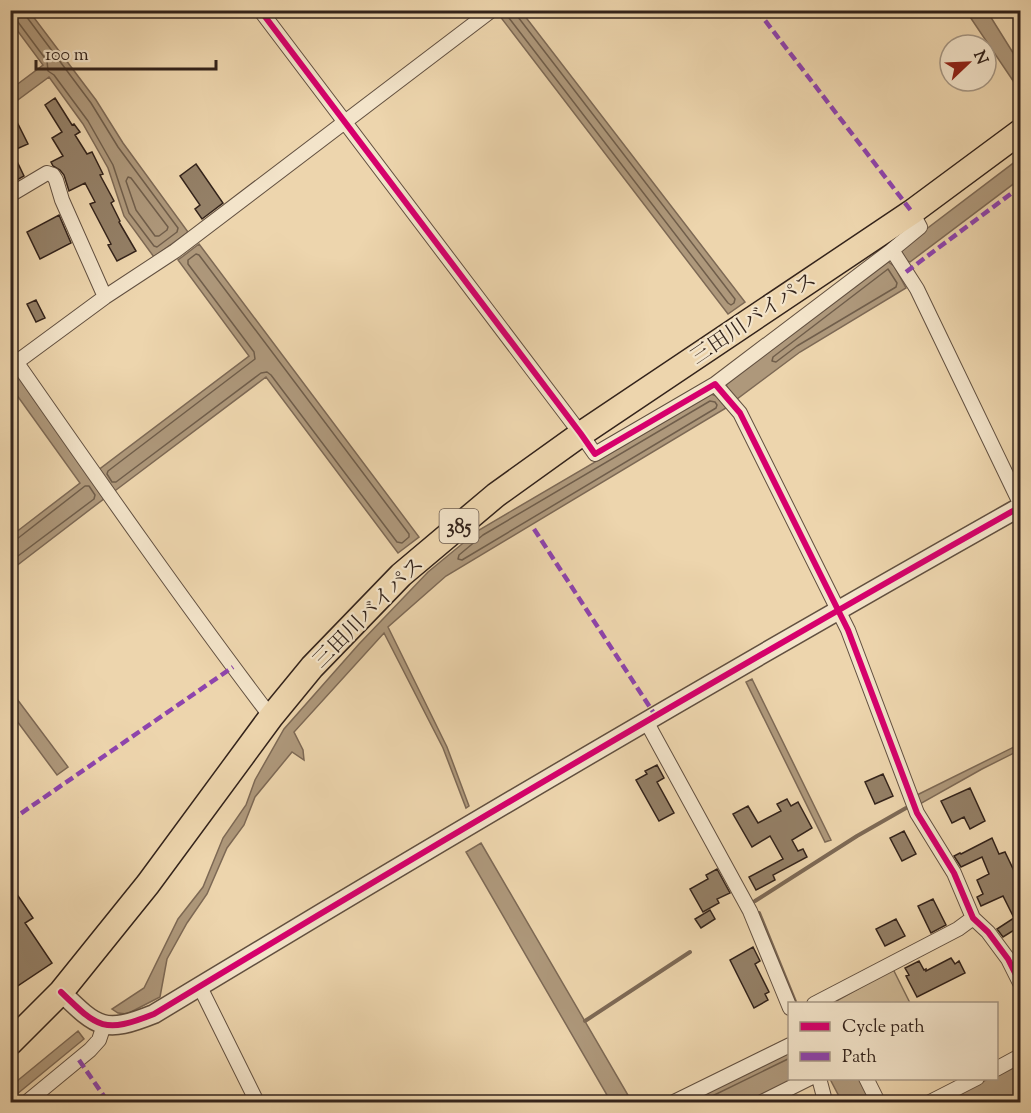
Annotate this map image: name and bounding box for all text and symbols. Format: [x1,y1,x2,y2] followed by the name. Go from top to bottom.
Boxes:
[36,33,216,71] scale bar
[938,33,998,93] north arrow
[45,43,89,69] text: 100 m
[966,48,993,69] text: N
[685,266,823,373] street label: 三田川バイパス
[440,509,478,543] road number: 385
[307,551,432,676] street label: 三田川バイパス
[788,1002,998,1080] legend
[842,1015,925,1041] text: Cycle path
[842,1045,877,1071] text: Path

